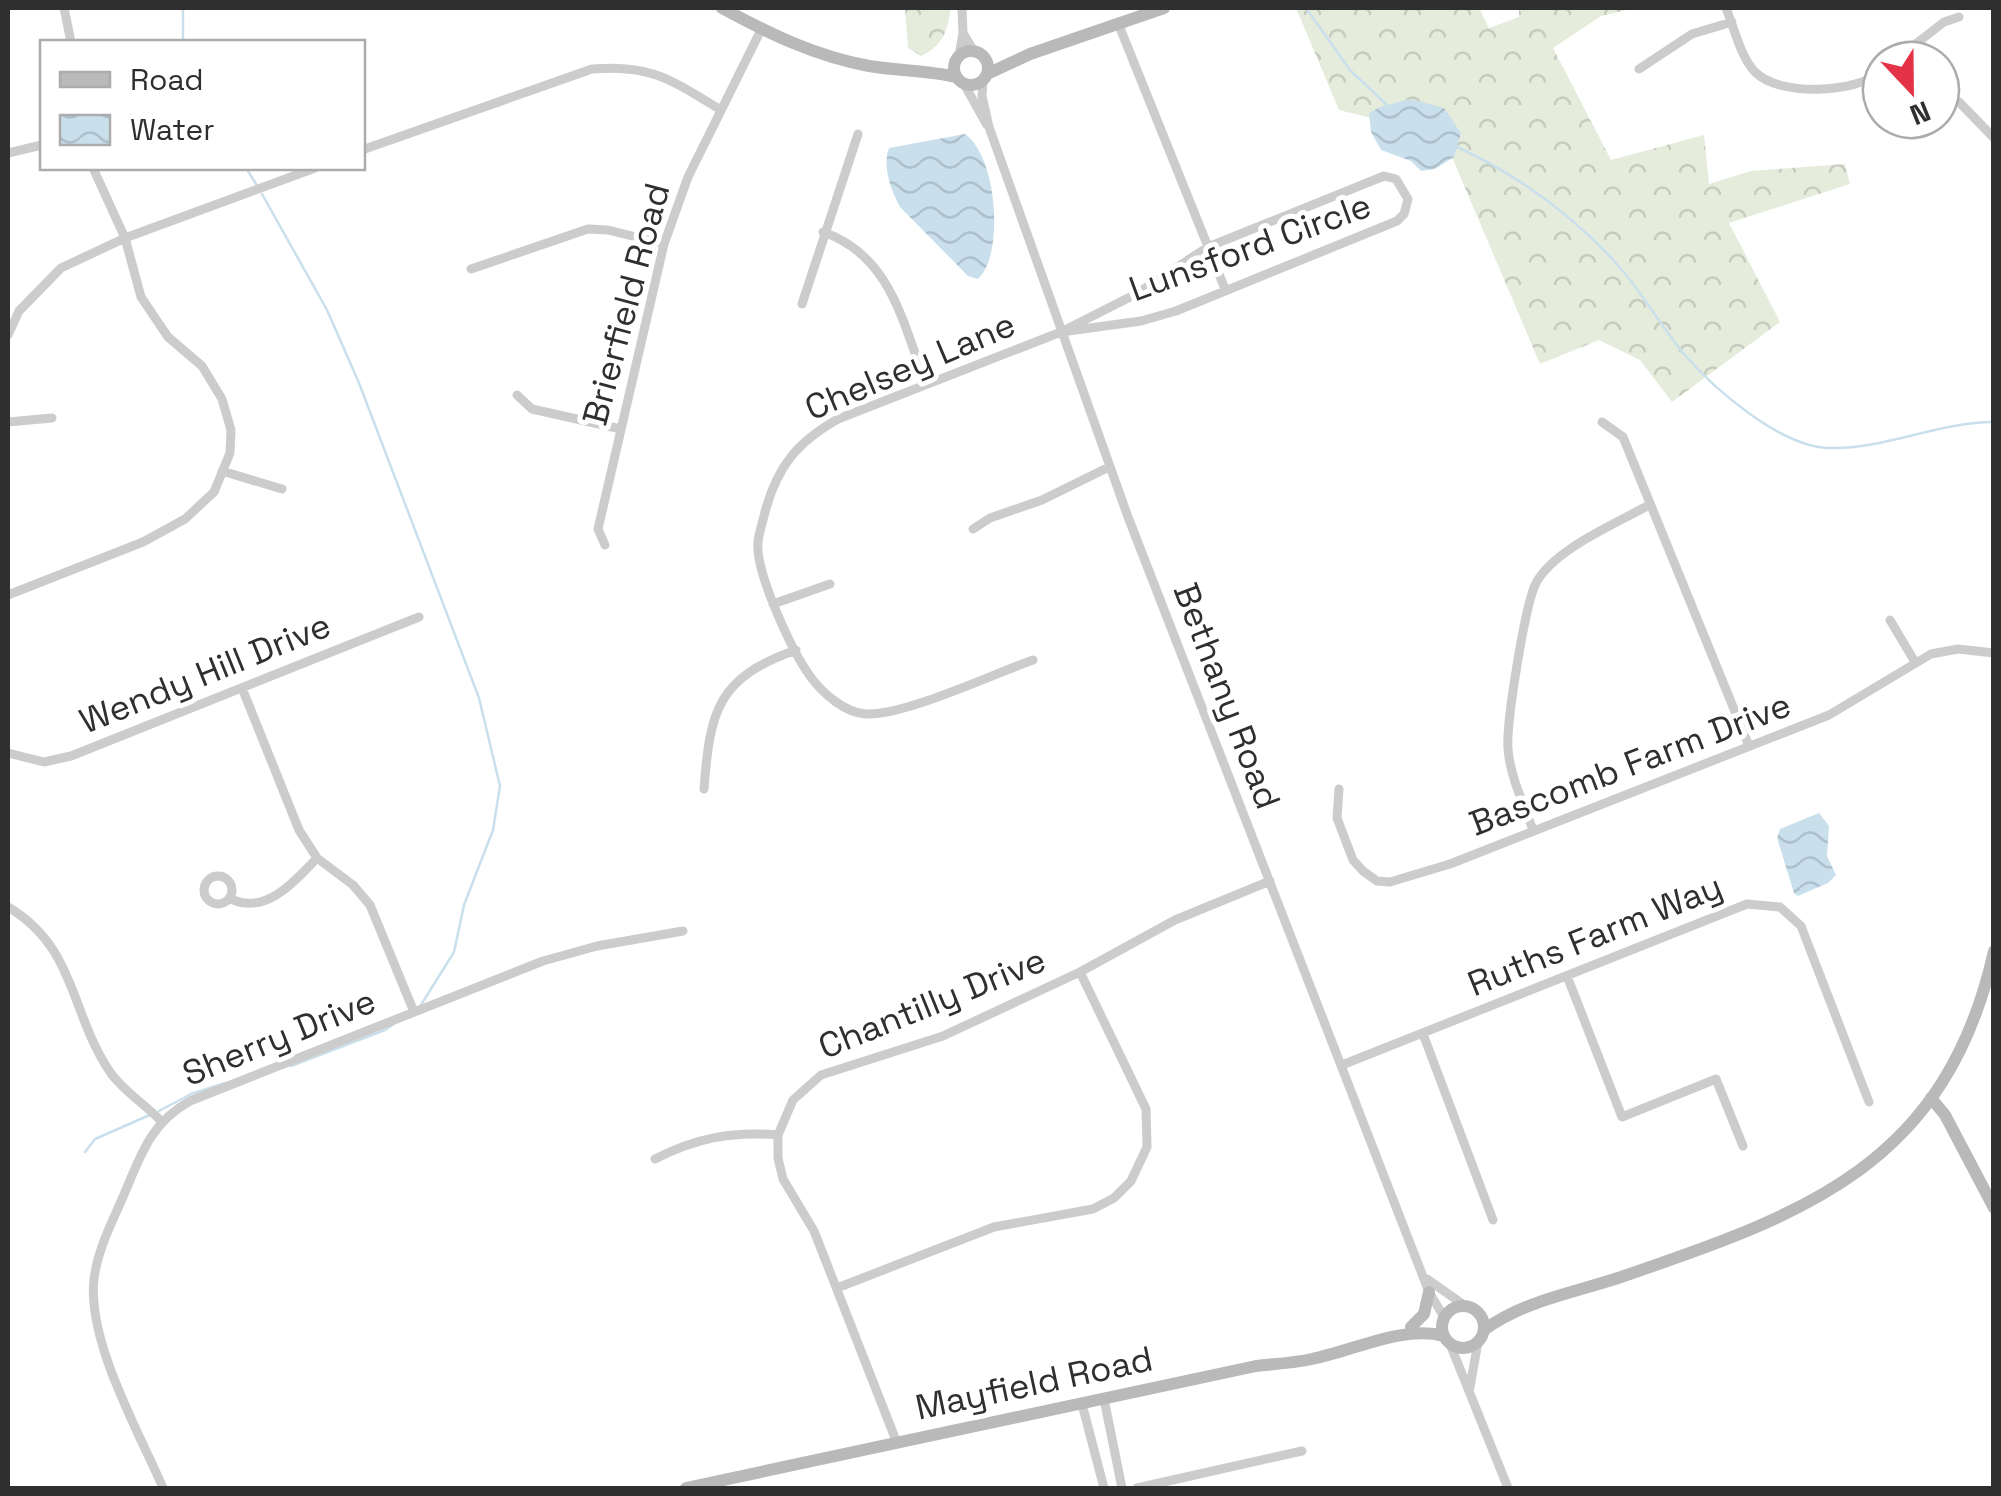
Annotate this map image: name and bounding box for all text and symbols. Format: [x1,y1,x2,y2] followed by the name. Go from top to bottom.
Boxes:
[40,40,365,170] legend
[1861,40,1961,140] north arrow
[130,60,204,99] text: Road
[1905,93,1936,133] text: N
[130,110,215,149] text: Water
[573,178,679,430] street label: Brierfield Road
[1123,183,1377,311] street label: Lunsford Circle
[798,302,1022,430] street label: Chelsey Lane
[1164,577,1290,815] street label: Bethany Road
[73,603,337,743] street label: Wendy Hill Drive
[1463,682,1797,846] street label: Bascomb Farm Drive
[1461,864,1729,1006] street label: Ruths Farm Way
[812,937,1052,1069] street label: Chantilly Drive
[176,978,382,1096] street label: Sherry Drive
[911,1336,1157,1430] street label: Mayfield Road

